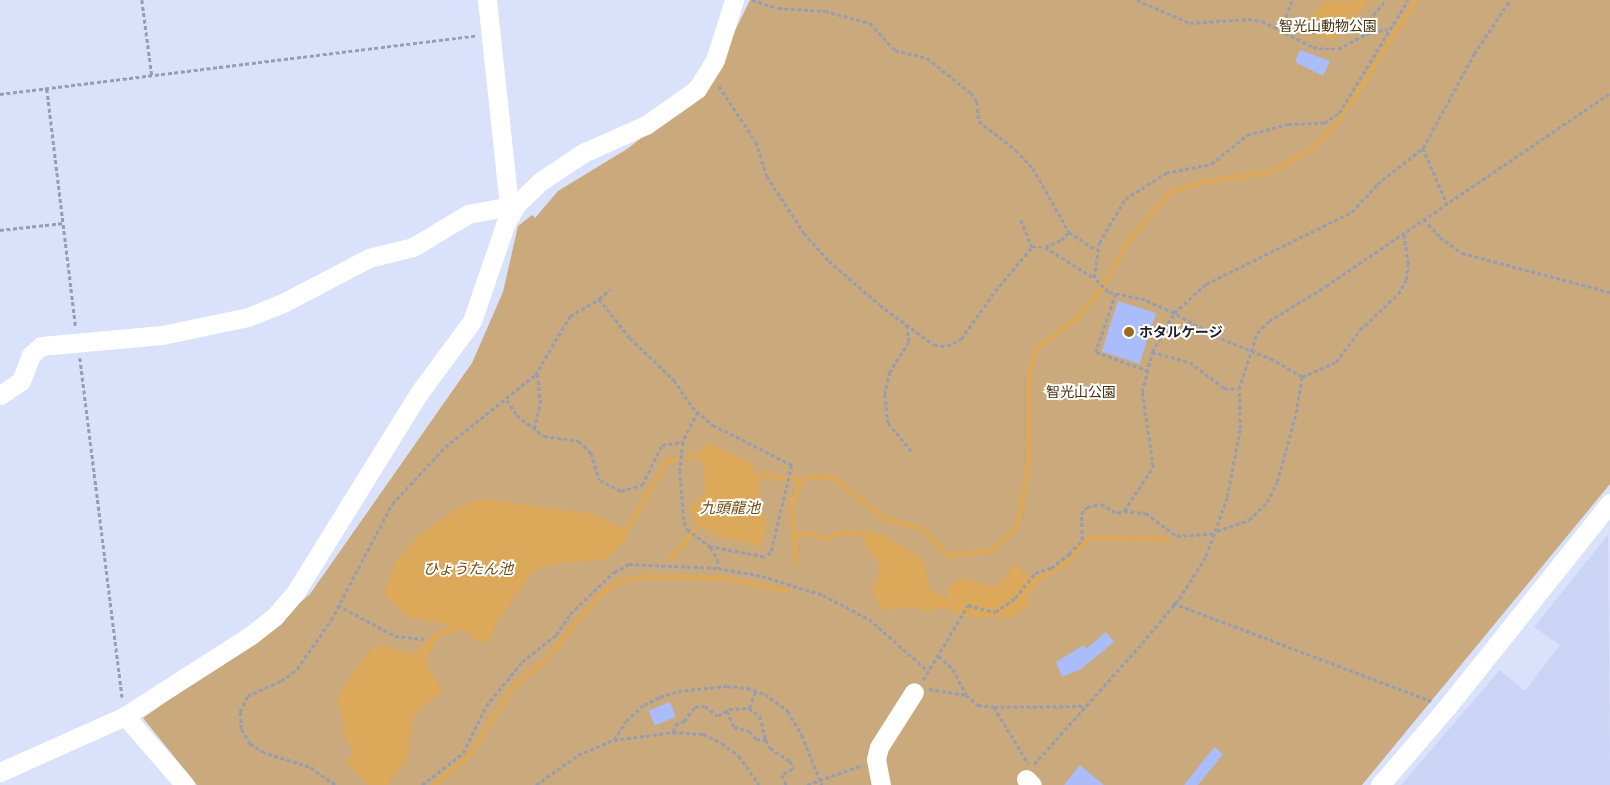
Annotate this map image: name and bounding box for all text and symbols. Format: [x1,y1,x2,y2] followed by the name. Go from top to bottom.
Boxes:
[1279,18,1377,34] park label: 智光山動物公園
[1139,324,1223,340] place label: ホタルケージ
[1123,326,1135,338] marker: ホタルケージ
[1046,384,1116,400] park label: 智光山公園
[700,499,760,517] water label: 九頭龍池
[423,560,513,578] water label: ひょうたん池

